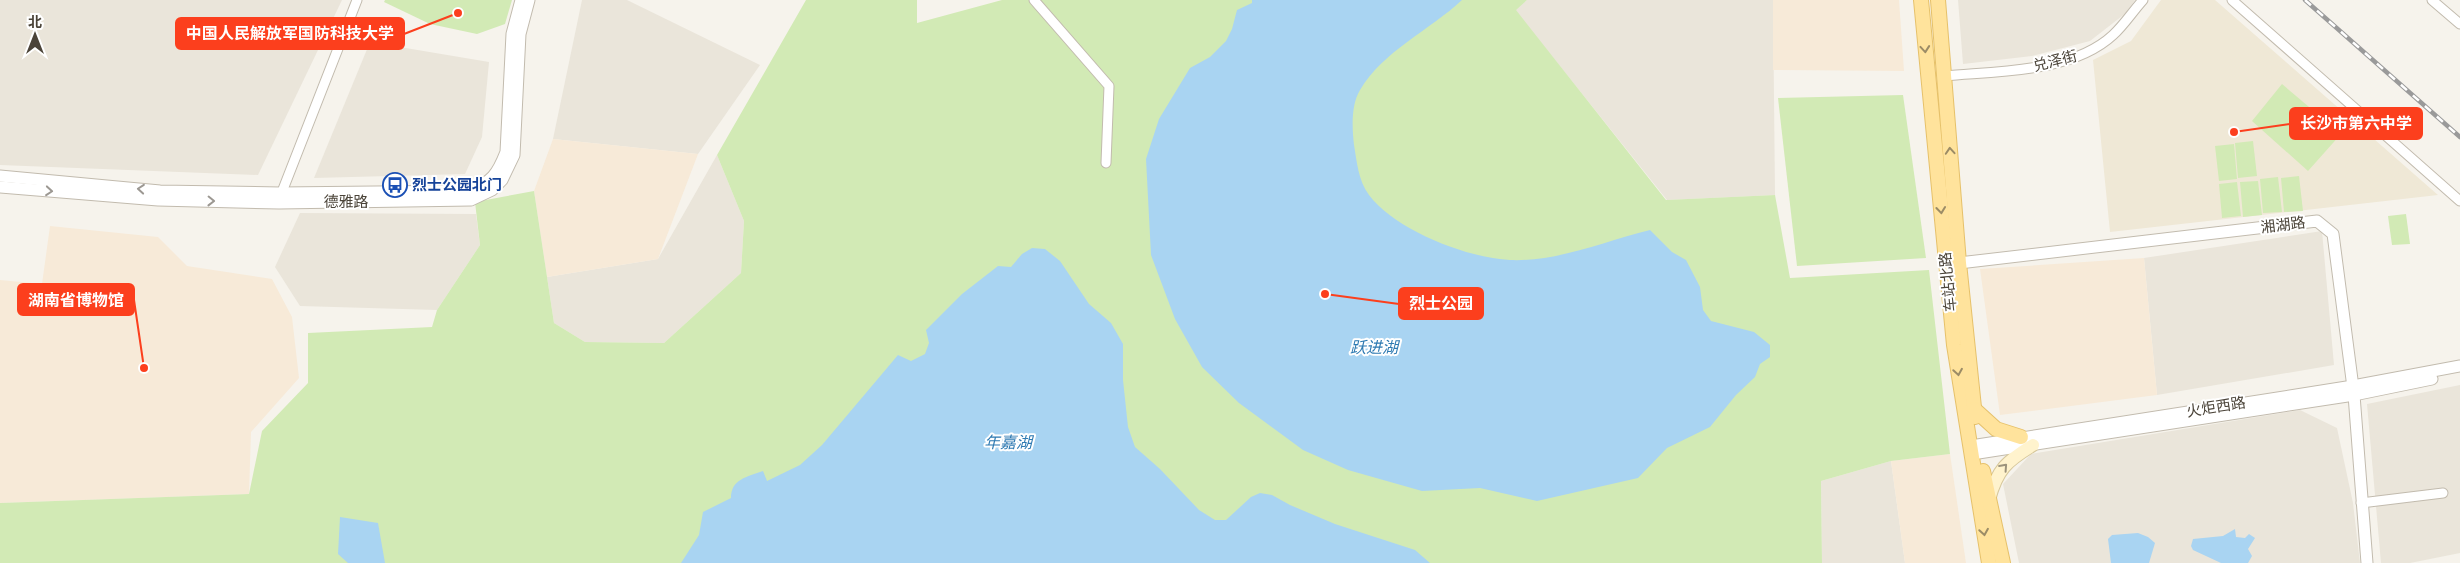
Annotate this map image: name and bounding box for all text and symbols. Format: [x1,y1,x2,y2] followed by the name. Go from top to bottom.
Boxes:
[10,10,60,60] north arrow
[28,14,42,30] text: 北
[176,18,404,49] callout: 中国人民解放军国防科技大学
[186,24,394,42] text: 中国人民解放军国防科技大学
[1920,45,1931,53] one-way arrow
[2031,47,2079,74] street label: 兑泽街
[2290,108,2422,139] callout: 长沙市第六中学
[2300,114,2412,132] text: 长沙市第六中学
[1945,146,1956,154] one-way arrow
[382,172,408,198] bus stop icon: 烈士公园北门
[412,176,502,193] place label: 烈士公园北门
[136,184,144,195] one-way arrow
[45,185,53,196] one-way arrow
[323,193,369,210] street label: 德雅路
[207,196,215,207] one-way arrow
[1935,207,1946,215] one-way arrow
[2260,213,2306,236] street label: 湘湖路
[1936,251,1959,313] street label: 车站北路
[18,284,134,315] callout: 湖南省博物馆
[1399,288,1483,319] callout: 烈士公园
[28,291,124,309] text: 湖南省博物馆
[1409,294,1473,312] text: 烈士公园
[1350,338,1401,356] water label: 跃进湖
[1953,367,1963,376] one-way arrow
[2185,393,2247,420] street label: 火炬西路
[984,433,1035,451] water label: 年嘉湖
[1998,464,2007,473] one-way arrow
[1978,529,1989,537] one-way arrow

